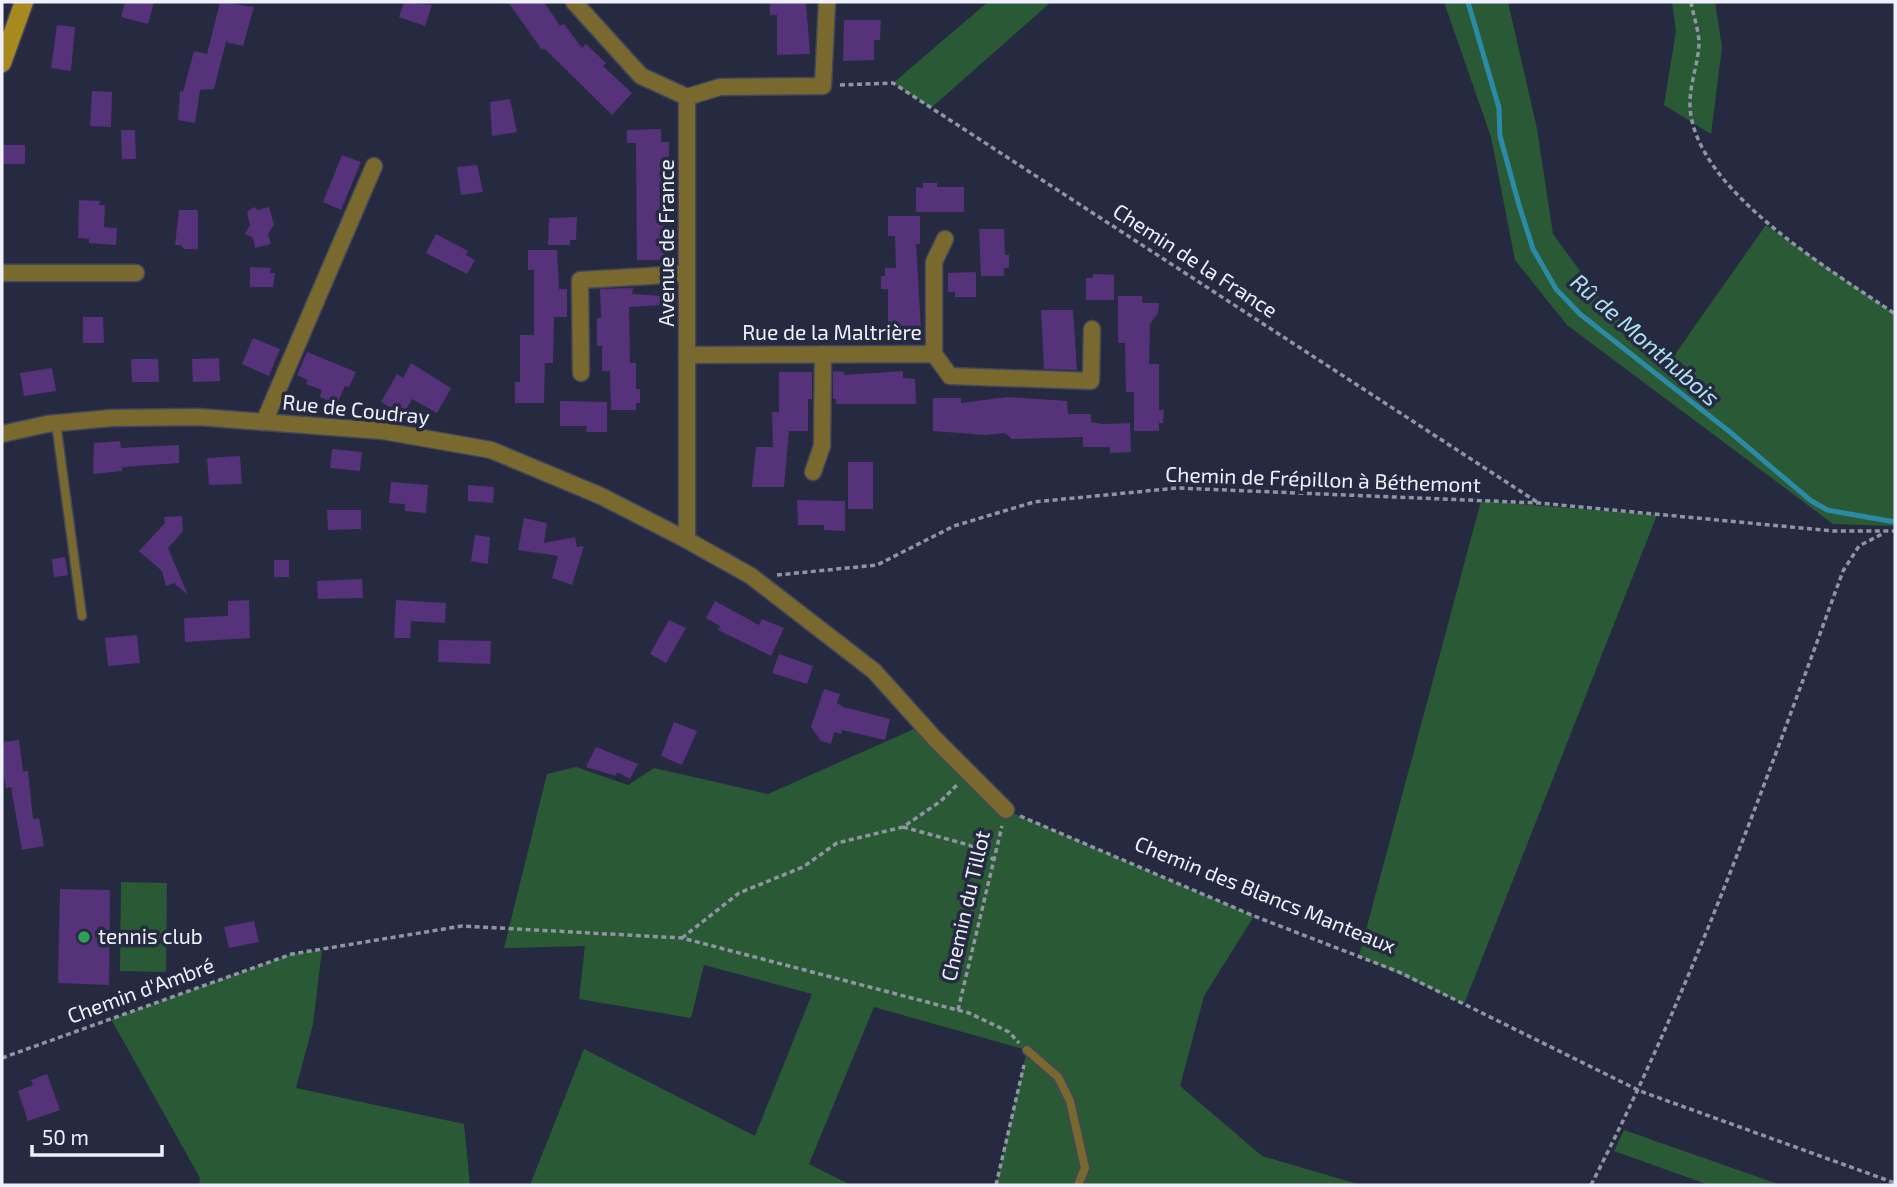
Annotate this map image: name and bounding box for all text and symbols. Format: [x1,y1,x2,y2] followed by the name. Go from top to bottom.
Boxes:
[653,159,678,327] street label: Avenue de France
[1109,197,1283,322] street label: Chemin de la France
[1566,267,1726,411] water label: Rû de Monthubois
[742,319,922,344] street label: Rue de la Maltrière
[281,388,431,429] street label: Rue de Coudray
[1165,461,1481,496] street label: Chemin de Frépillon à Béthemont
[935,828,994,983] street label: Chemin du Tillot
[1131,830,1400,957] street label: Chemin des Blancs Manteaux
[98,923,203,948] place label: tennis club
[76,929,92,945] marker: tennis club
[64,951,217,1028] street label: Chemin d'Ambré
[32,1114,161,1158] scale bar
[42,1124,89,1149] text: 50 m

